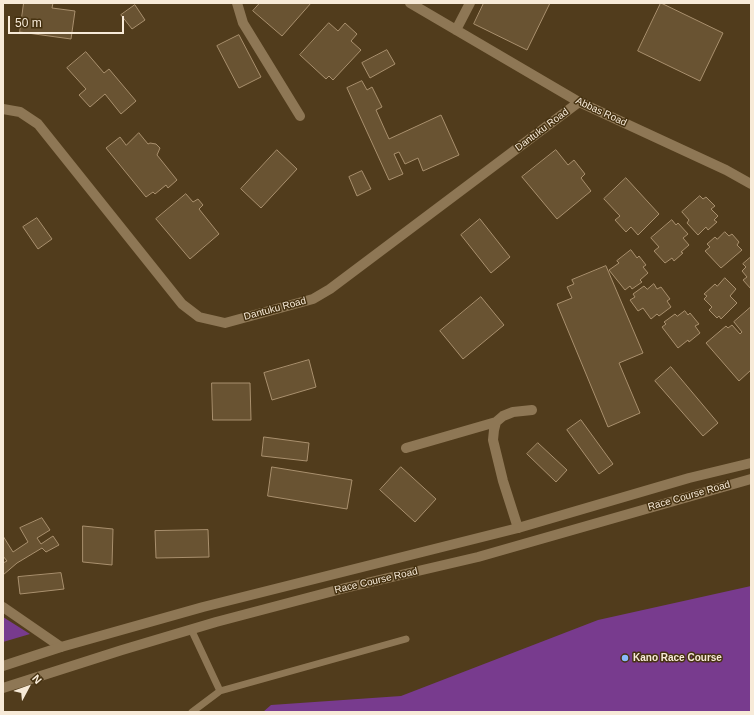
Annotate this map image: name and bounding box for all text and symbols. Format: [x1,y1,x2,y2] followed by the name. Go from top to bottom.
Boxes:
[10,8,126,34] scale bar
[15,16,42,30] text: 50 m
[574,95,628,129] street label: Abbas Road
[513,106,571,154] street label: Dantuku Road
[243,295,307,323] street label: Dantuku Road
[646,479,732,513] street label: Race Course Road
[333,566,419,596] street label: Race Course Road
[633,652,722,664] place label: Kano Race Course
[620,653,630,663] marker: Kano Race Course
[8,667,48,707] north arrow
[30,672,44,686] text: N

